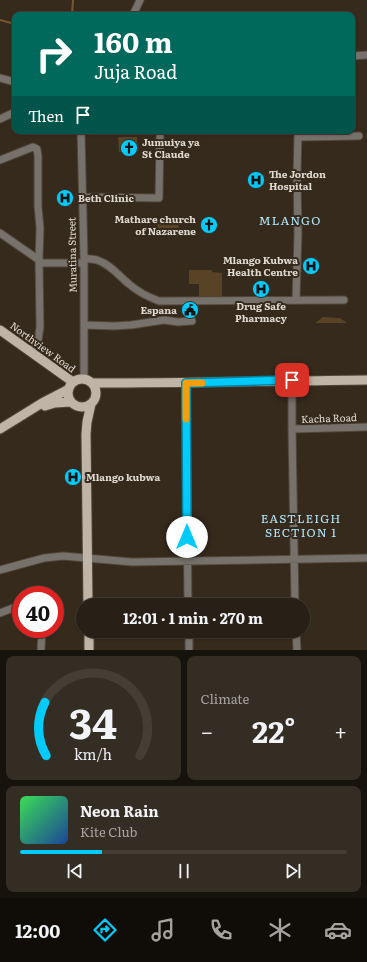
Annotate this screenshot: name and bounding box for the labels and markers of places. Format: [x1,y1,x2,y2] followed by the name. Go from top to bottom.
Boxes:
[142,134,200,161] place label: Jumuiya ya St Claude
[119,138,139,158] church icon: Jumuiya ya St Claude
[269,166,326,193] place label: The Jordon Hospital
[246,170,266,190] hospital icon: The Jordon Hospital
[55,188,75,208] hospital icon: Beth Clinic
[78,190,135,205] place label: Beth Clinic
[114,211,196,238] place label: Mathare church of Nazarene
[199,215,219,235] church icon: Mathare church of Nazarene
[223,252,298,279] place label: Mlango Kubwa Health Centre
[301,256,321,276] hospital icon: Mlango Kubwa Health Centre
[251,279,271,299] hospital icon: Drug Safe Pharmacy
[235,298,288,325] place label: Drug Safe Pharmacy
[180,300,200,320] public building icon: Espana
[140,302,177,317] place label: Espana
[275,363,309,397] pin
[63,467,83,487] hospital icon: Mlango kubwa
[86,469,160,484] place label: Mlango kubwa

